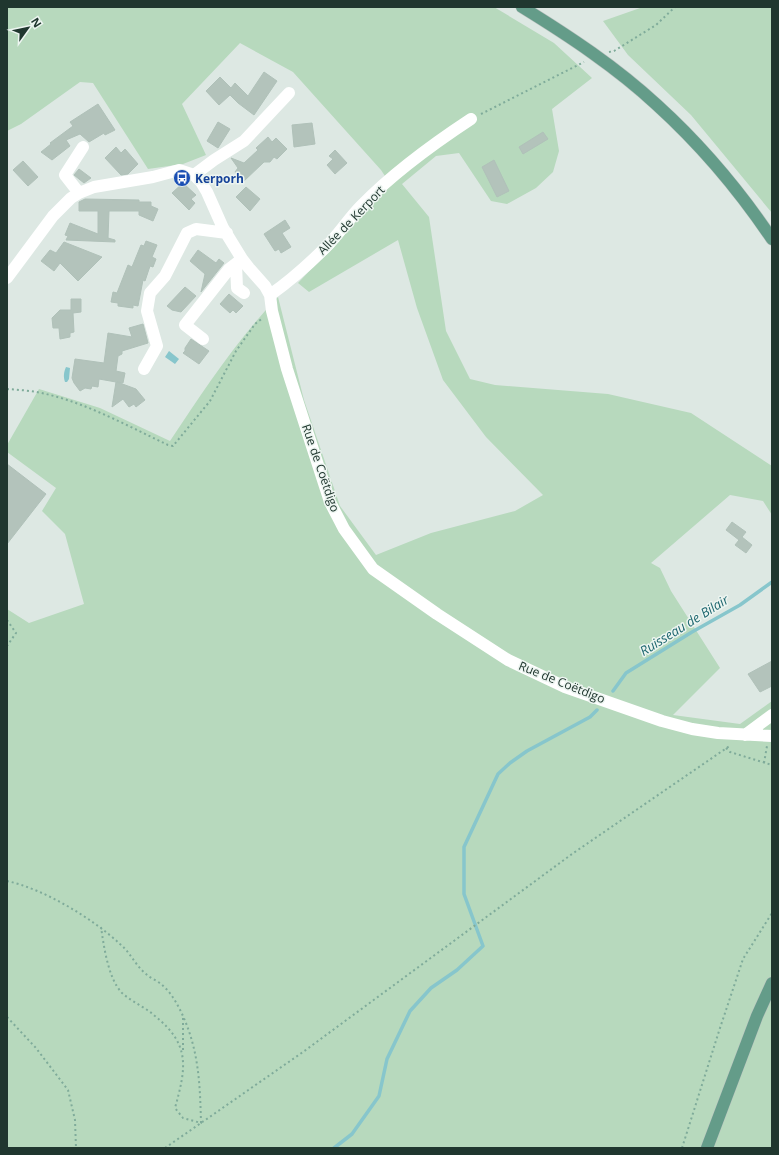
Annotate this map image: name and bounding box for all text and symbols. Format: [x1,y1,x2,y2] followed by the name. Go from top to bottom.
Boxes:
[8,8,48,48] north arrow
[28,14,46,30] text: N
[172,168,192,188] bus stop icon: Kerporh
[195,170,244,187] place label: Kerporh
[314,182,388,258] street label: Allée de Kerport
[298,422,344,514] street label: Rue de Coëtdigo
[636,590,733,660] water label: Ruisseau de Bilair
[516,657,608,707] street label: Rue de Coëtdigo

